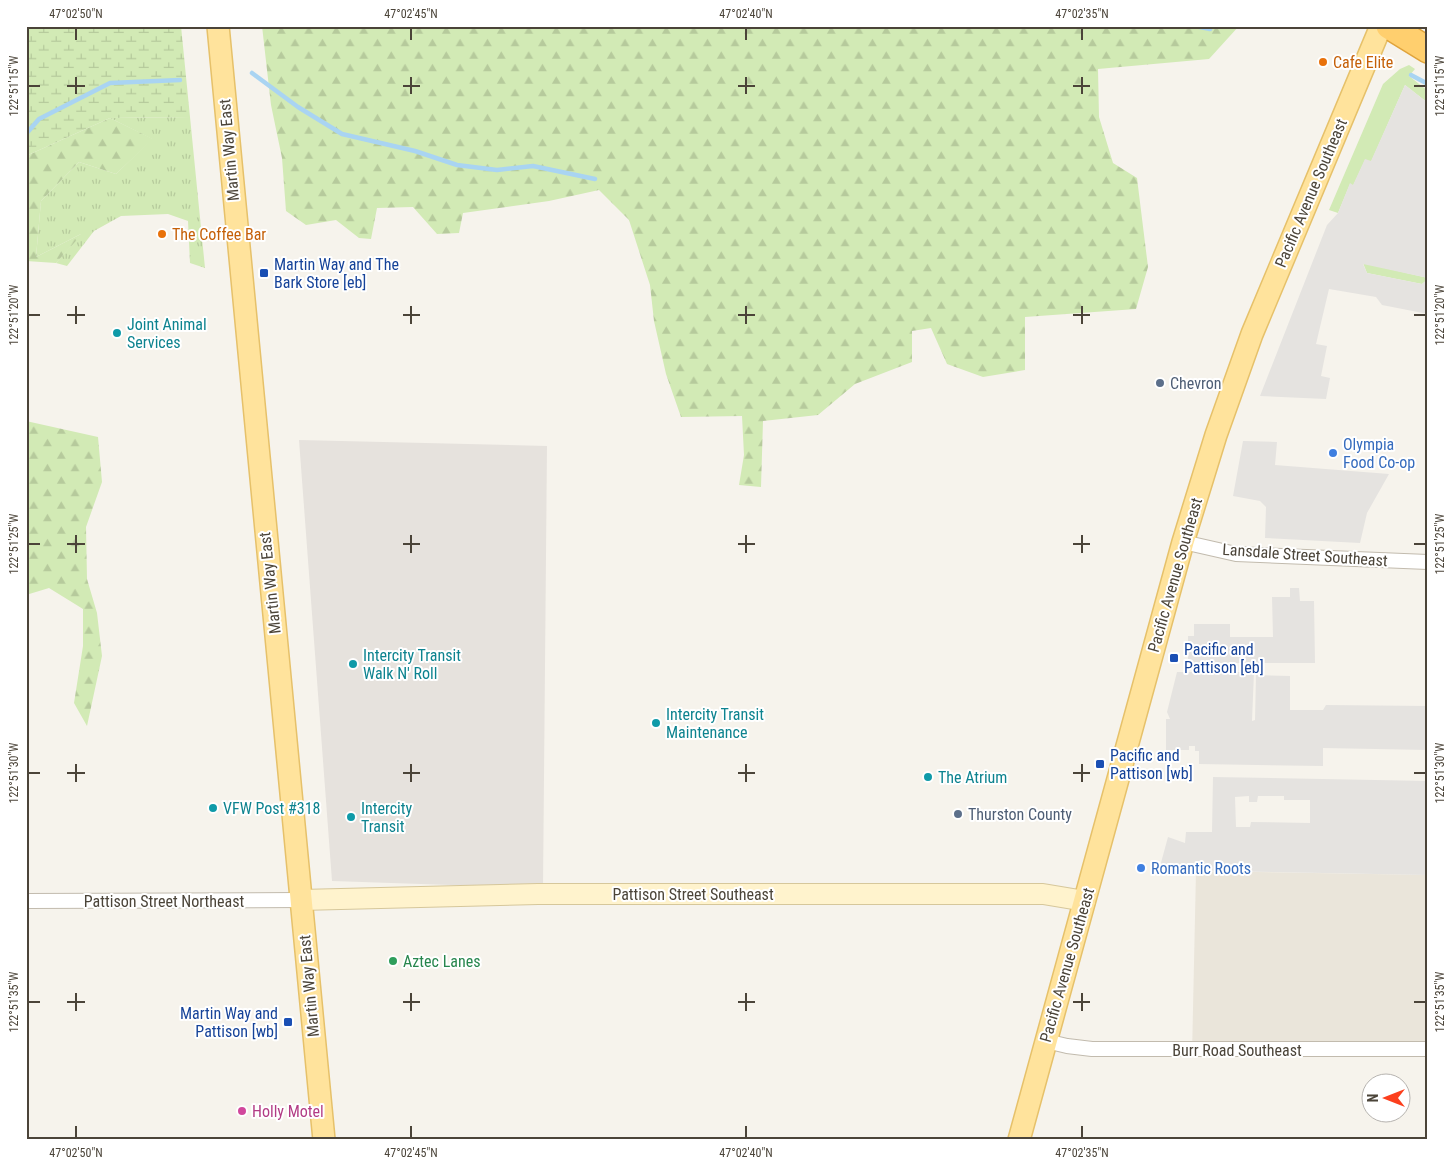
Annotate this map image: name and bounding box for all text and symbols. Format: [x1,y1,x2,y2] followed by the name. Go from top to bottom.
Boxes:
[49,7,103,21] text: 47°02'50"N
[384,7,438,21] text: 47°02'45"N
[719,7,773,21] text: 47°02'40"N
[1055,7,1109,21] text: 47°02'35"N
[1333,53,1393,72] place label: Cafe Elite
[7,55,21,117] text: 122°51'15"W
[1433,55,1447,117] text: 122°51'15"W
[1317,56,1329,68] marker: Cafe Elite
[215,98,243,202] street label: Martin Way East
[1271,115,1351,270] street label: Pacific Avenue Southeast
[172,225,266,244] place label: The Coffee Bar
[156,228,168,240] marker: The Coffee Bar
[274,255,399,292] place label: Martin Way and The Bark Store [eb]
[258,267,270,279] marker: Martin Way and The Bark Store [eb]
[7,284,21,346] text: 122°51'20"W
[1433,284,1447,346] text: 122°51'20"W
[127,315,207,352] place label: Joint Animal Services
[111,327,123,339] marker: Joint Animal Services
[1170,374,1222,393] place label: Chevron
[1154,377,1166,389] marker: Chevron
[1343,435,1415,472] place label: Olympia Food Co-op
[1327,447,1339,459] marker: Olympia Food Co-op
[1144,495,1206,654] street label: Pacific Avenue Southeast
[7,513,21,575] text: 122°51'25"W
[1433,513,1447,575] text: 122°51'25"W
[255,531,285,635] street label: Martin Way East
[1222,540,1389,570] street label: Lansdale Street Southeast
[1184,640,1264,677] place label: Pacific and Pattison [eb]
[363,646,461,683] place label: Intercity Transit Walk N' Roll
[1168,652,1180,664] marker: Pacific and Pattison [eb]
[347,658,359,670] marker: Intercity Transit Walk N' Roll
[666,705,764,742] place label: Intercity Transit Maintenance
[650,717,662,729] marker: Intercity Transit Maintenance
[7,742,21,804] text: 122°51'30"W
[1433,742,1447,804] text: 122°51'30"W
[1110,746,1193,783] place label: Pacific and Pattison [wb]
[1094,758,1106,770] marker: Pacific and Pattison [wb]
[938,768,1007,787] place label: The Atrium
[922,771,934,783] marker: The Atrium
[223,799,320,818] place label: VFW Post #318
[361,799,413,836] place label: Intercity Transit
[207,802,219,814] marker: VFW Post #318
[968,805,1072,824] place label: Thurston County
[952,808,964,820] marker: Thurston County
[345,811,357,823] marker: Intercity Transit
[1151,859,1251,878] place label: Romantic Roots
[1135,862,1147,874] marker: Romantic Roots
[612,885,774,904] street label: Pattison Street Southeast
[1036,885,1098,1044] street label: Pacific Avenue Southeast
[84,892,244,911] street label: Pattison Street Northeast
[295,934,323,1038] street label: Martin Way East
[403,952,480,971] place label: Aztec Lanes
[387,955,399,967] marker: Aztec Lanes
[7,971,21,1033] text: 122°51'35"W
[1433,971,1447,1033] text: 122°51'35"W
[180,1004,278,1041] place label: Martin Way and Pattison [wb]
[282,1016,294,1028] marker: Martin Way and Pattison [wb]
[1172,1041,1302,1060] street label: Burr Road Southeast
[1362,1074,1412,1124] north arrow
[1365,1094,1381,1102] text: N
[252,1102,324,1121] place label: Holly Motel
[236,1105,248,1117] marker: Holly Motel
[49,1146,103,1160] text: 47°02'50"N
[384,1146,438,1160] text: 47°02'45"N
[719,1146,773,1160] text: 47°02'40"N
[1055,1146,1109,1160] text: 47°02'35"N

